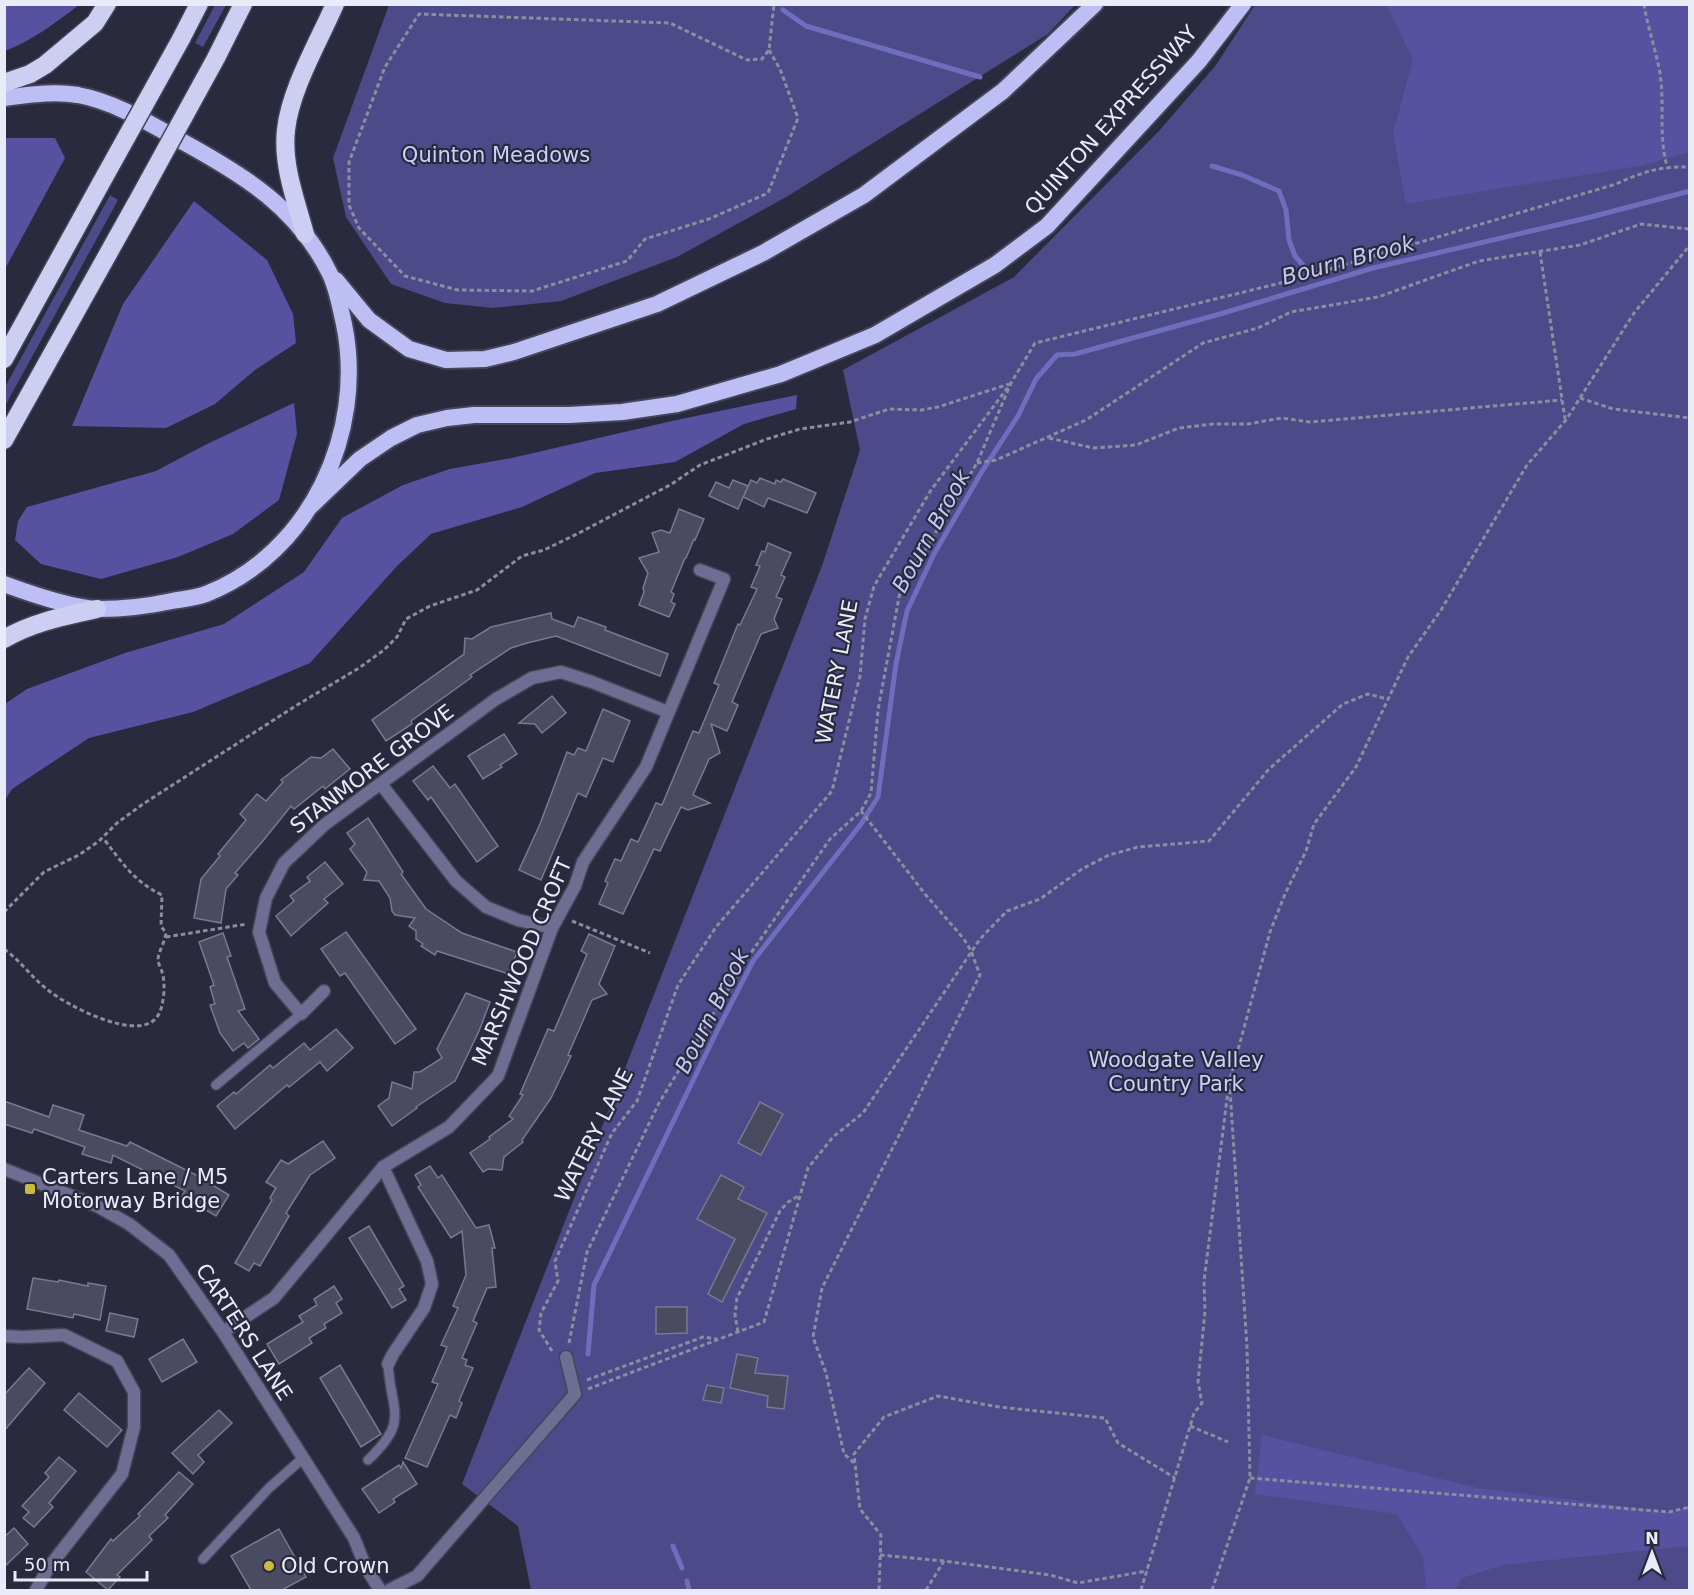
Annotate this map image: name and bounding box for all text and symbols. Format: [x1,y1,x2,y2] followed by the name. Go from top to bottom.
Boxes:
[1020,21,1202,219] street label: QUINTON EXPRESSWAY
[402,143,590,167] park label: Quinton Meadows
[1279,230,1418,290] water label: Bourn Brook
[887,464,976,597] water label: Bourn Brook
[811,598,863,746] street label: WATERY LANE
[286,700,458,838] street label: STANMORE GROVE
[467,854,577,1069] street label: MARSHWOOD CROFT
[670,943,755,1077] water label: Bourn Brook
[1088,1048,1264,1096] park label: Woodgate Valley Country Park
[550,1064,638,1206] street label: WATERY LANE
[42,1165,228,1213] place label: Carters Lane / M5 Motorway Bridge
[23,1182,37,1196] marker: Carters Lane / M5 Motorway Bridge
[191,1259,297,1405] street label: CARTERS LANE
[1622,1523,1682,1583] north arrow
[1645,1529,1659,1548] text: N
[15,1544,147,1582] scale bar
[24,1554,70,1575] text: 50 m
[281,1554,390,1578] place label: Old Crown
[262,1559,276,1573] marker: Old Crown

